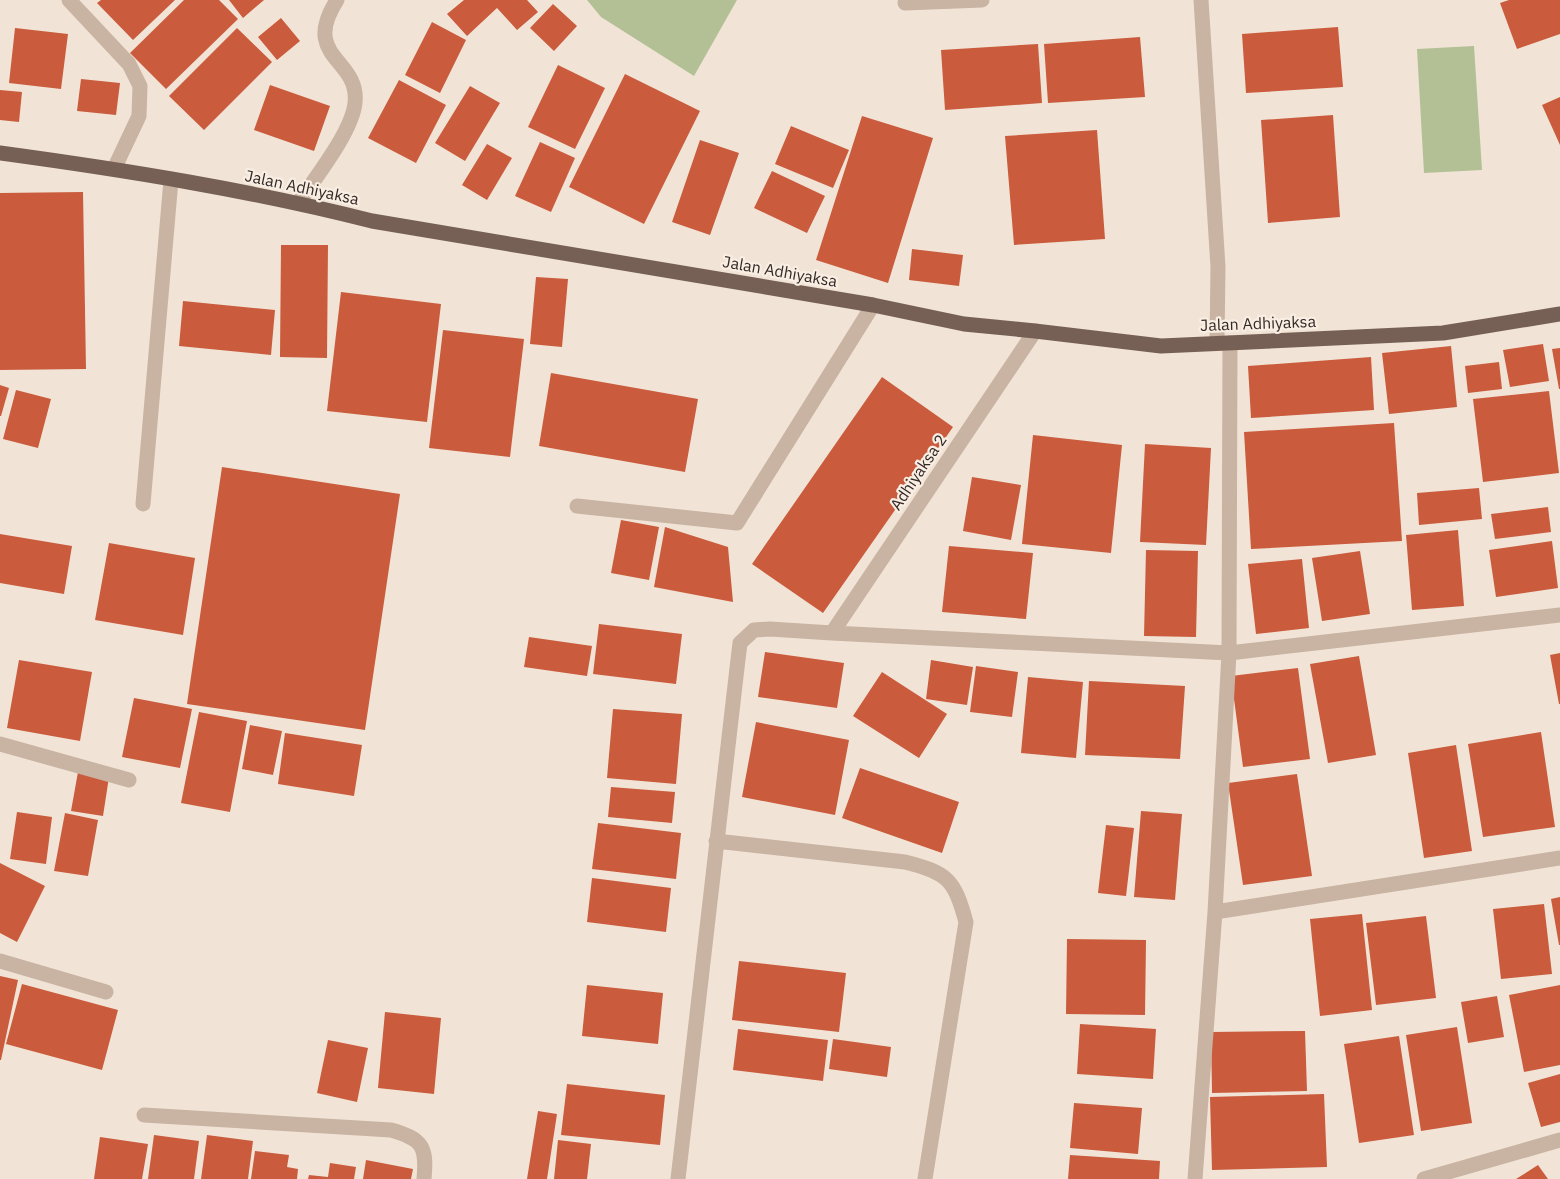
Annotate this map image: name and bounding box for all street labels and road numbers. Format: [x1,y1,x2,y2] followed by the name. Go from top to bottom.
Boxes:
[243,165,361,209] street label: Jalan Adhiyaksa
[721,251,839,291] street label: Jalan Adhiyaksa
[1200,311,1317,335] street label: Jalan Adhiyaksa
[885,430,951,514] street label: Adhiyaksa 2

